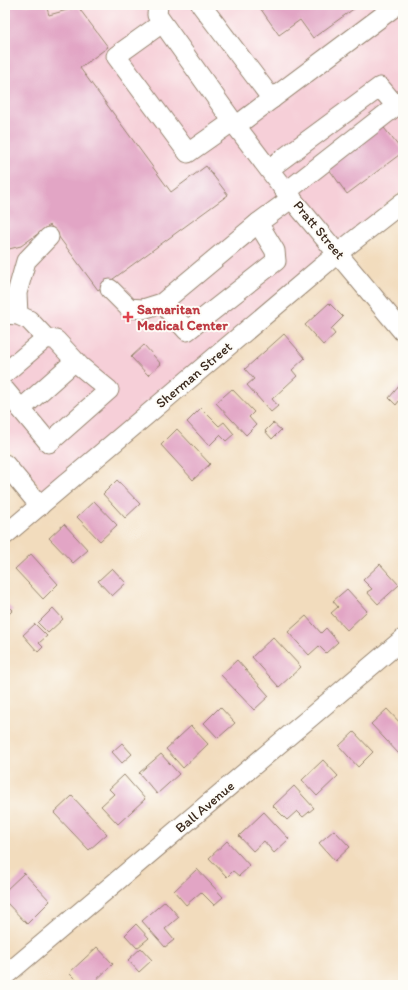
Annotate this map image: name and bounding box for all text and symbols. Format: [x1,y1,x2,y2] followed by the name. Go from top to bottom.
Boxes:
[290,197,348,263] street label: Pratt Street
[137,301,228,334] place label: Samaritan Medical Center
[122,311,134,323] marker: Samaritan Medical Center
[152,338,236,412] street label: Sherman Street
[172,777,238,837] street label: Ball Avenue

